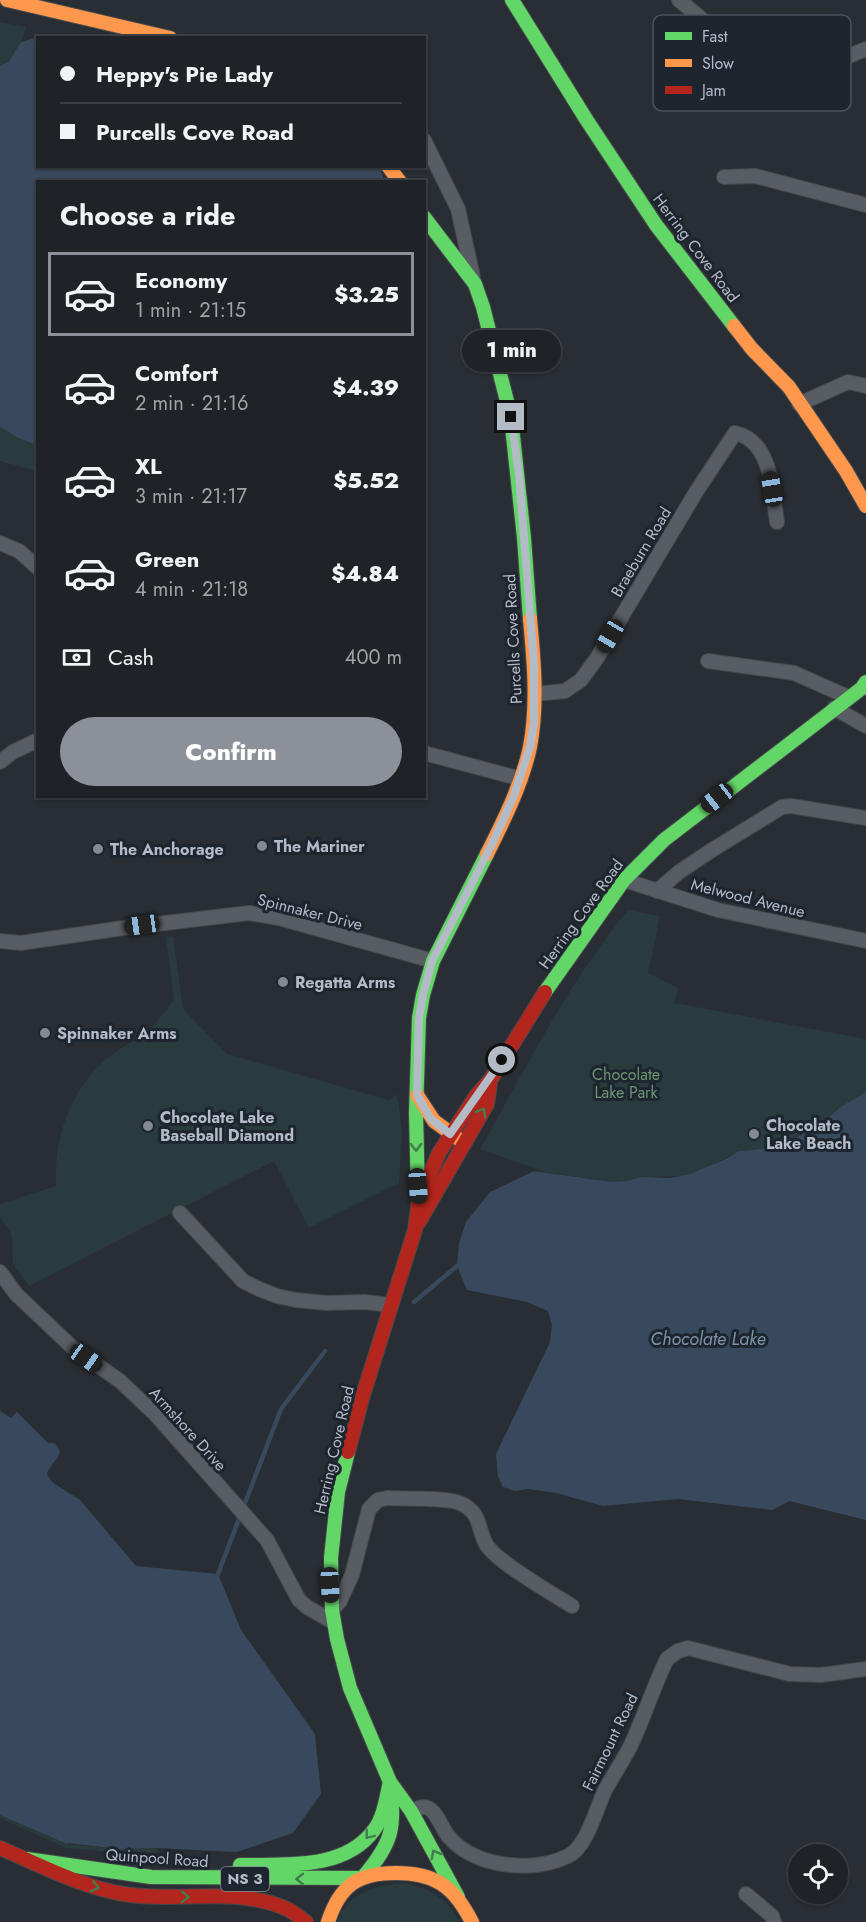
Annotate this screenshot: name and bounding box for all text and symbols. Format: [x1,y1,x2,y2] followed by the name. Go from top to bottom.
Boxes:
[653,15,851,111] legend
[702,25,728,48] text: Fast
[702,52,734,75] text: Slow
[96,58,273,90] text: Heppy's Pie Lady
[700,79,726,102] text: Jam
[96,116,294,148] text: Purcells Cove Road
[647,189,745,307] street label: Herring Cove Road
[60,196,235,235] text: Choose a ride
[135,264,227,296] text: Economy
[63,267,117,321] icon: car
[334,278,399,310] text: $3.25
[135,296,246,325] text: 1 min · 21:15
[462,330,560,372] callout: 1 min
[486,336,537,365] text: 1 min
[135,357,218,389] text: Comfort
[63,360,117,414] icon: car
[332,371,399,403] text: $4.39
[135,389,249,418] text: 2 min · 21:16
[497,403,524,430] route end
[135,450,162,482] text: XL
[63,453,117,507] icon: car
[333,464,399,496] text: $5.52
[760,470,784,508] car
[135,482,247,511] text: 3 min · 21:17
[605,503,677,601] street label: Braeburn Road
[135,543,199,575] text: Green
[63,546,117,600] icon: car
[331,557,399,589] text: $4.84
[498,573,528,705] street label: Purcells Cove Road
[135,575,248,604] text: 4 min · 21:18
[593,616,627,656] car
[60,641,93,674] icon: cash
[108,641,154,673] text: Cash
[345,643,402,672] text: 400 m
[60,717,402,786] button: Confirm
[697,780,737,816] car
[274,835,365,858] place label: The Mariner
[110,838,224,861] place label: The Anchorage
[255,839,269,853] marker: The Mariner
[91,842,105,856] marker: The Anchorage
[533,854,629,974] street label: Herring Cove Road
[689,873,807,923] street label: Melwood Avenue
[255,888,365,936] street label: Spinnaker Drive
[123,914,161,936] car
[295,971,395,994] place label: Regatta Arms
[276,975,290,989] marker: Regatta Arms
[57,1022,177,1045] place label: Spinnaker Arms
[38,1026,52,1040] marker: Spinnaker Arms
[488,1046,515,1073] route start
[592,1063,660,1104] park label: Chocolate Lake Park
[160,1106,294,1147] place label: Chocolate Lake Baseball Diamond
[474,1108,486,1118] one-way arrow
[766,1114,851,1155] place label: Chocolate Lake Beach
[141,1119,155,1133] marker: Chocolate Lake Baseball Diamond
[747,1127,761,1141] marker: Chocolate Lake Beach
[410,1143,422,1152] one-way arrow
[408,1167,428,1205] car
[650,1326,766,1352] water label: Chocolate Lake
[66,1340,106,1376] car
[144,1382,232,1476] street label: Armshore Drive
[308,1384,360,1516] street label: Herring Cove Road
[320,1567,340,1603] car
[576,1689,644,1795] street label: Fairmount Road
[366,1829,377,1840] one-way arrow
[105,1843,209,1873] street label: Quinpool Road
[788,1844,848,1904] map controls
[788,1844,848,1904] button: locate
[431,1850,442,1860] one-way arrow
[221,1867,269,1891] road number: NS 3
[296,1873,305,1885] one-way arrow
[89,1880,100,1892] one-way arrow
[180,1890,189,1903] one-way arrow

